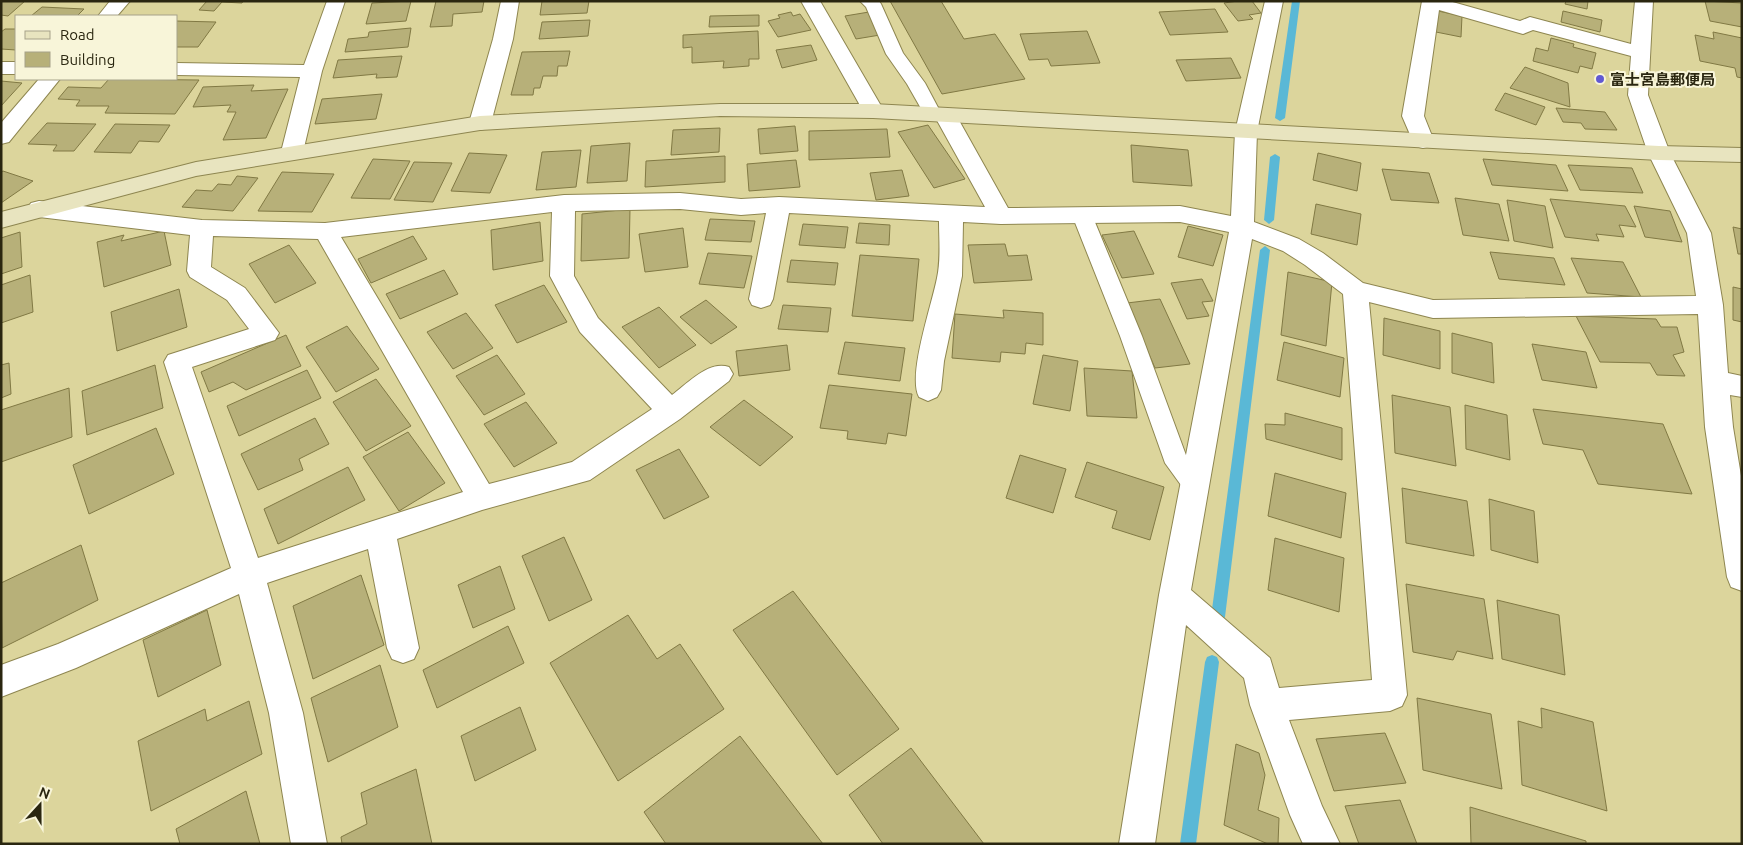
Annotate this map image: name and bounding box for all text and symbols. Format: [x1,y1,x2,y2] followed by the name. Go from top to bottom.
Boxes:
[15,15,178,80] legend
[60,26,95,43] text: Road
[60,51,115,68] text: Building
[1610,71,1715,88] place label: 富士宮島郵便局
[1594,73,1606,85] marker: 富士宮島郵便局
[15,780,65,830] north arrow
[37,784,52,802] text: N

